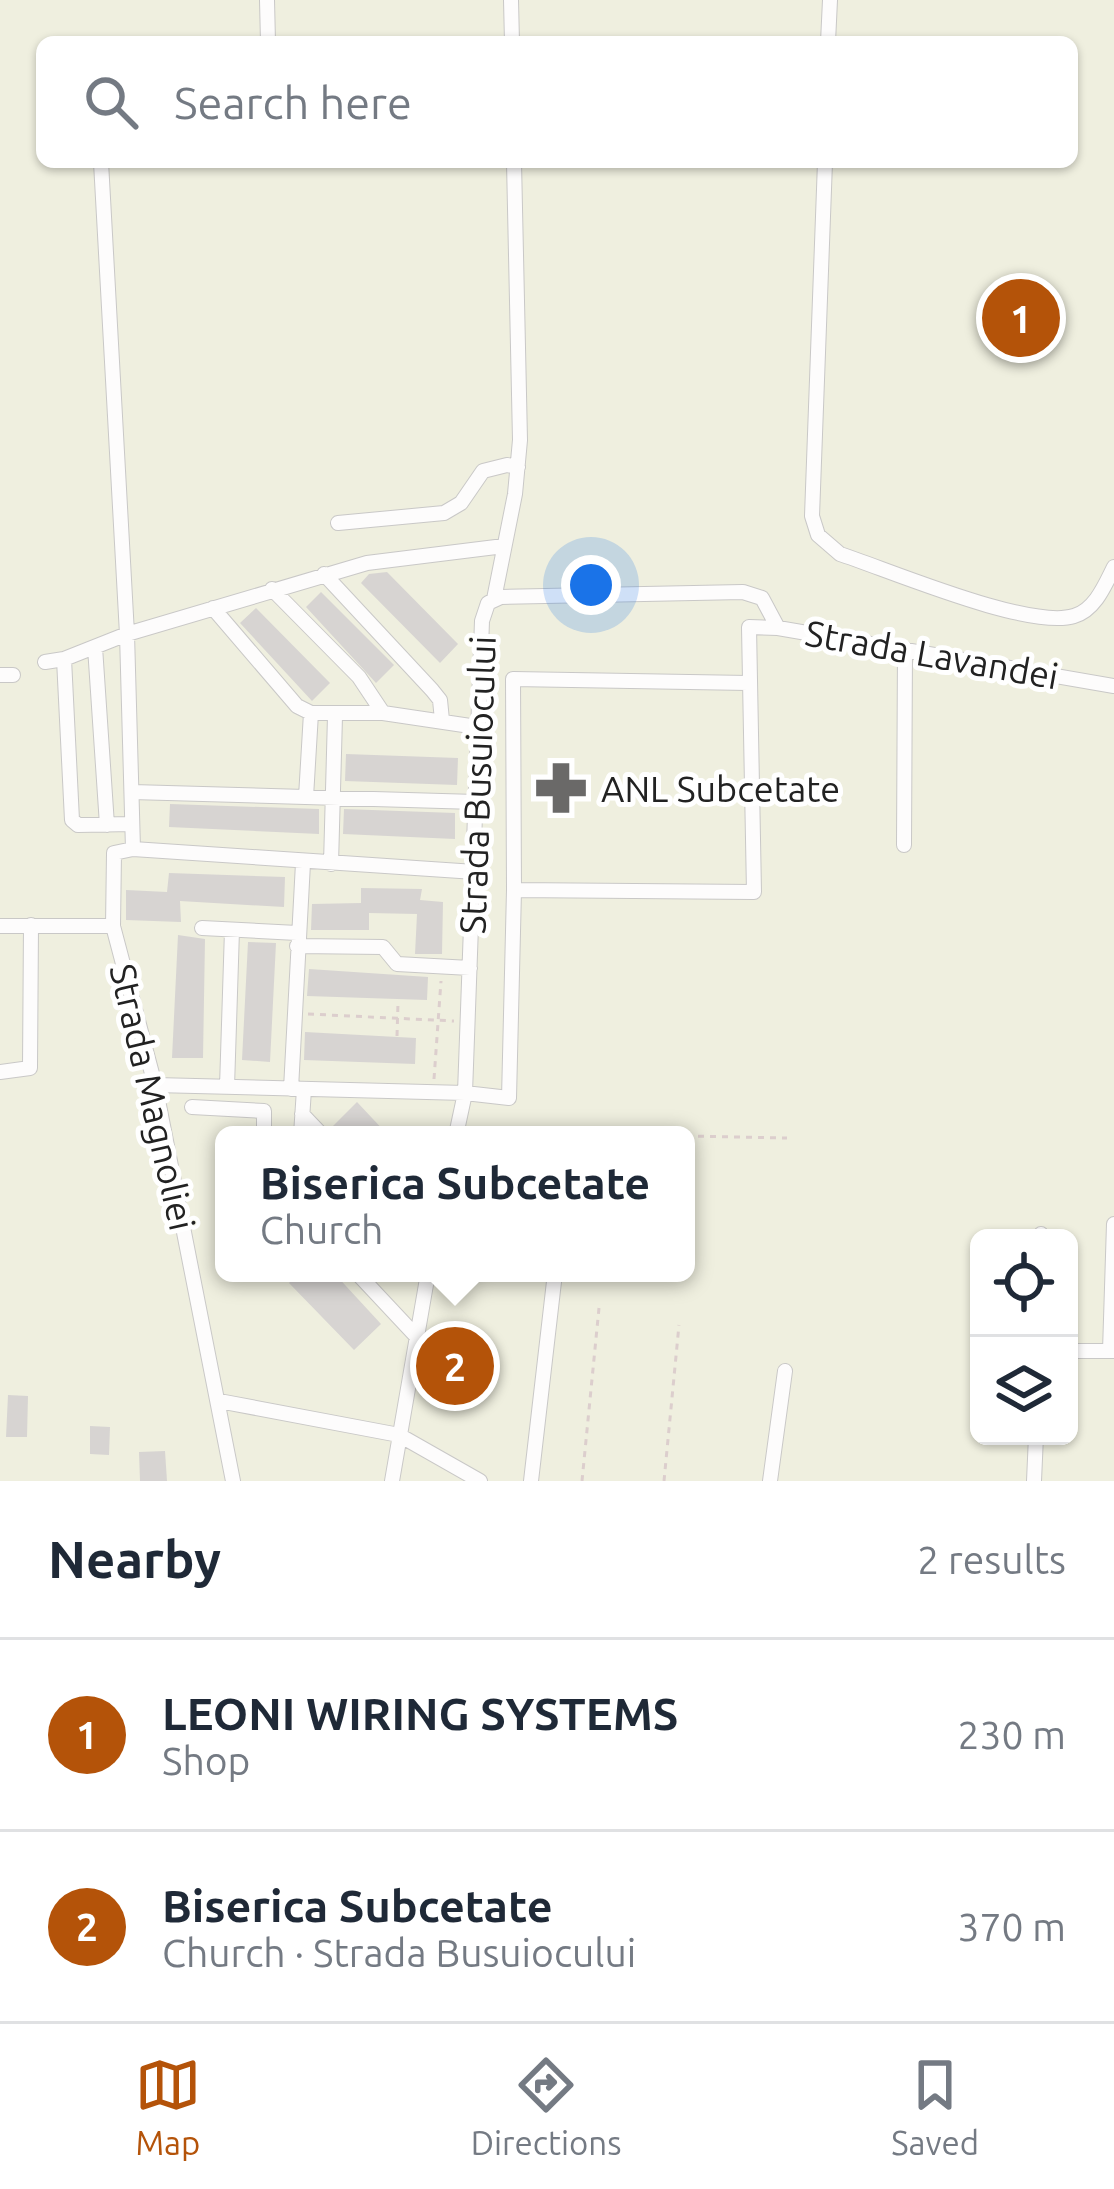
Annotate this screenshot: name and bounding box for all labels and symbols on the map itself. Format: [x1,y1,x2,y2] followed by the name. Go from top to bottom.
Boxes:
[982,273,1060,363] pin: 1
[561,555,621,615] your location
[802,612,1062,696] street label: Strada Lavandei
[451,635,503,935] street label: Strada Busuiocului
[532,759,590,817] pharmacy icon: ANL Subcetate
[601,768,840,809] place label: ANL Subcetate
[102,960,204,1234] street label: Strada Magnoliei
[416,1321,494,1411] pin: 2

